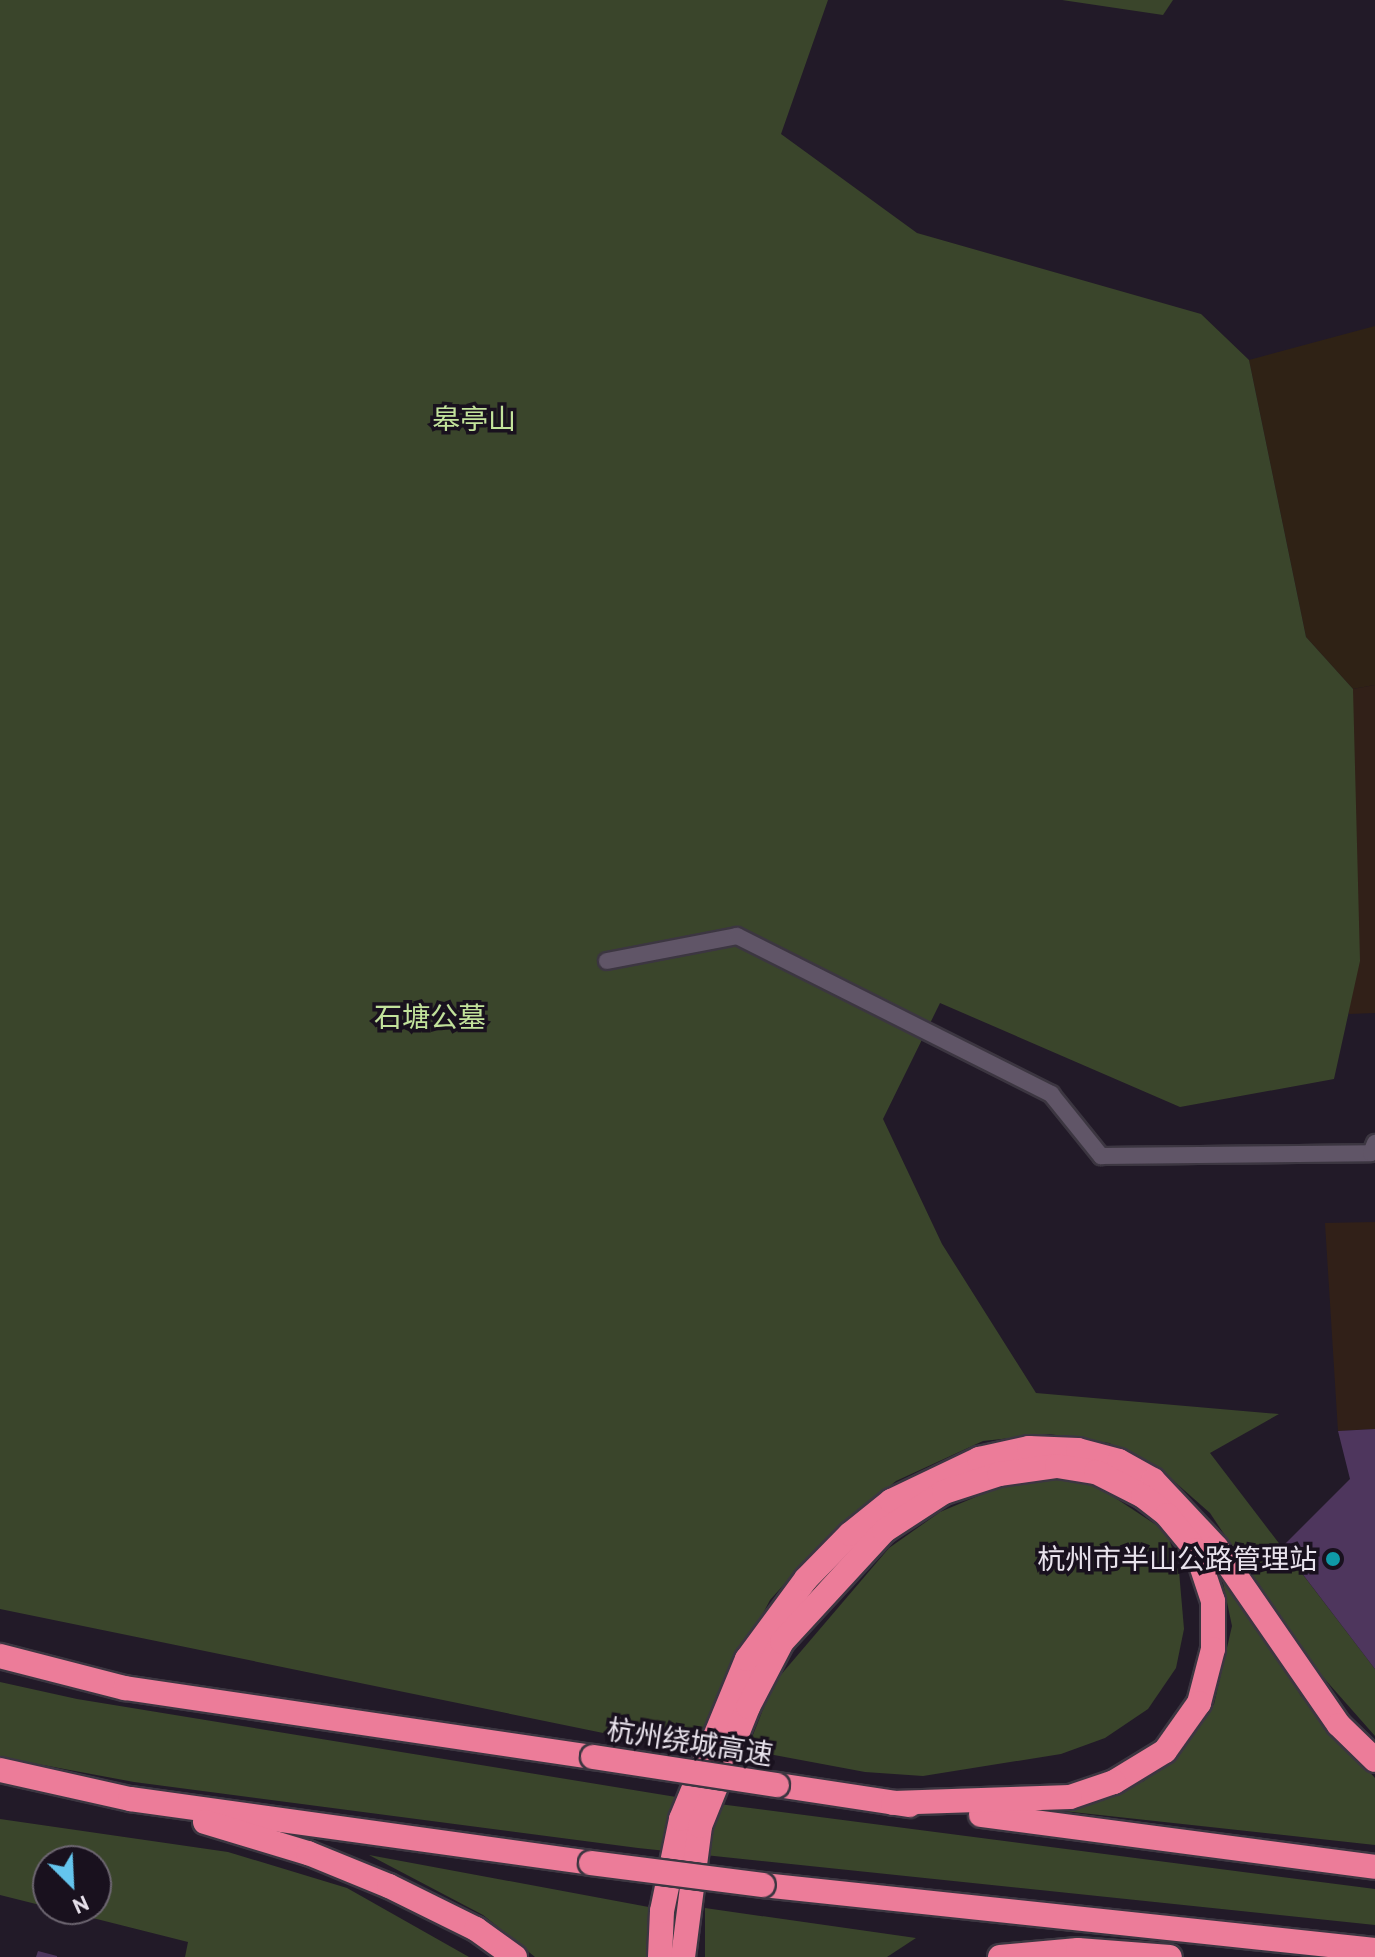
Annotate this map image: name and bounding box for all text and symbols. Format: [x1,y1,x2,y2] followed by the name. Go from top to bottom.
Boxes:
[432,402,516,436] park label: 皋亭山
[374,1000,486,1034] park label: 石塘公墓
[1037,1542,1317,1576] place label: 杭州市半山公路管理站
[1324,1550,1342,1568] marker: 杭州市半山公路管理站
[604,1712,776,1772] street label: 杭州绕城高速
[32,1845,112,1925] north arrow
[69,1889,93,1921] text: N

